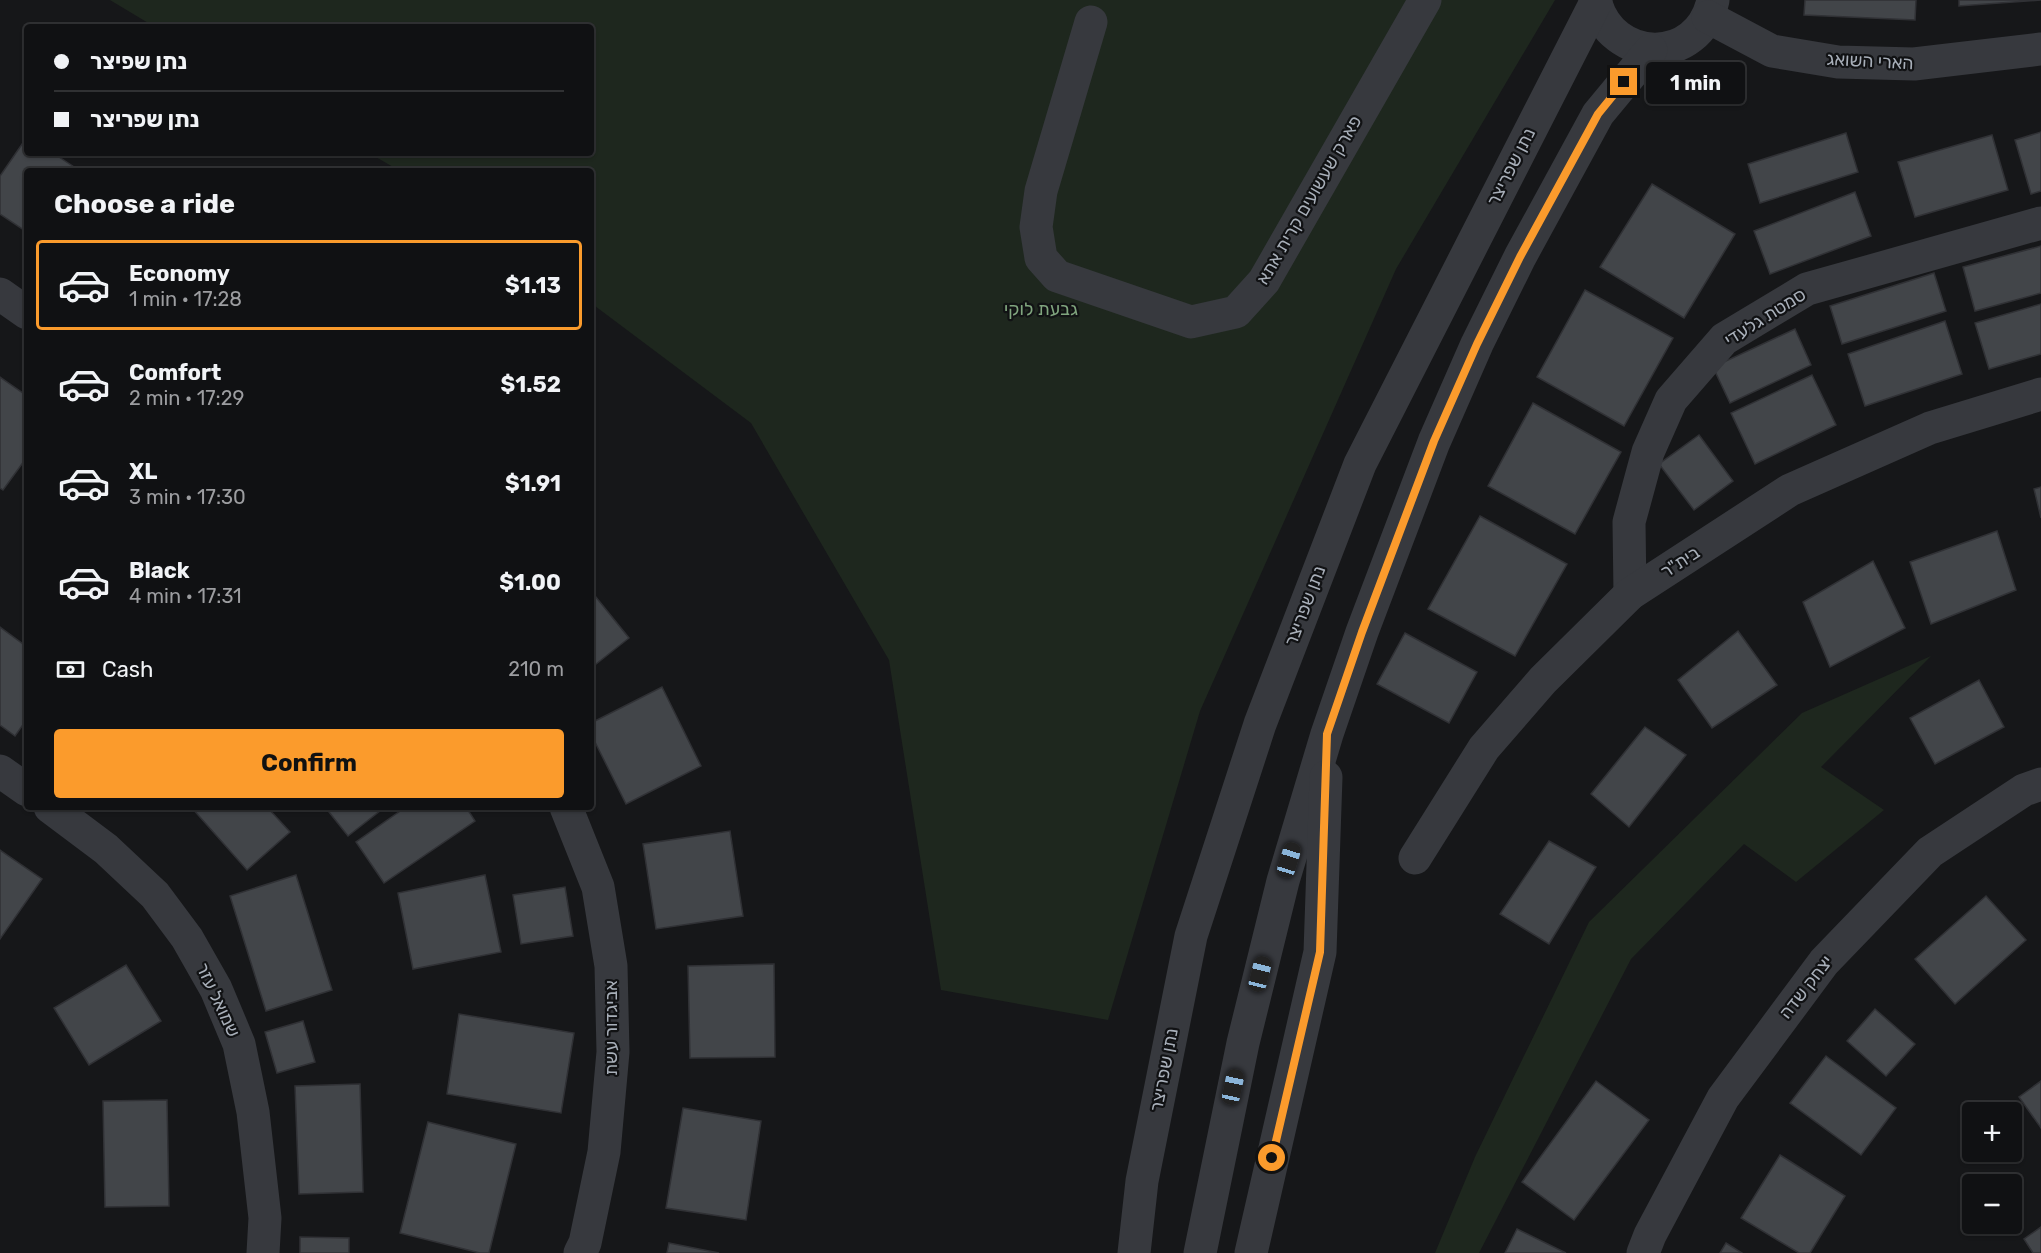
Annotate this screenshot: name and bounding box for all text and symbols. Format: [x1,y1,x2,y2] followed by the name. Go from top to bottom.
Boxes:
[90,48,187,75] text: נתן שפיצר
[1826,48,1914,74] street label: הארי השואג
[1645,61,1744,103] callout: 1 min
[1610,68,1637,95] route end
[1670,71,1721,95] text: 1 min
[90,106,199,133] text: נתן שפריצר
[1252,112,1366,288] street label: פארק שעשועים קרית אתא
[1482,124,1540,210] street label: נתן שפריצר
[54,188,235,220] text: Choose a ride
[57,258,111,312] icon: car
[129,260,230,287] text: Economy
[505,272,561,299] text: $1.13
[1720,283,1810,351] street label: סמטת גלעדי
[129,287,242,311] text: 1 min · 17:28
[1004,298,1078,320] park label: גבעת לוקי
[57,357,111,411] icon: car
[129,359,221,386] text: Comfort
[501,371,561,398] text: $1.52
[129,386,244,410] text: 2 min · 17:29
[57,456,111,510] icon: car
[129,458,157,485] text: XL
[505,470,561,497] text: $1.91
[129,485,246,509] text: 3 min · 17:30
[1656,541,1704,583] street label: בית"ר
[57,555,111,609] icon: car
[129,557,190,584] text: Black
[1280,563,1330,649] street label: נתן שפריצר
[499,569,561,596] text: $1.00
[129,584,242,608] text: 4 min · 17:31
[54,653,87,686] icon: cash
[102,656,153,683] text: Cash
[508,657,564,681] text: 210 m
[54,729,564,798] button: Confirm
[1275,840,1303,880] car
[1774,951,1838,1023] street label: יצחק שדה
[1247,954,1273,994] car
[191,959,245,1041] street label: שמואל עזר
[600,980,622,1076] street label: אביגדור עשת
[1145,1027,1183,1113] street label: נתן שפריצר
[1220,1068,1246,1106] car
[1962,1102,2022,1234] map controls
[1962,1102,2022,1162] button: +
[1258,1144,1285,1171] route start
[1962,1174,2022,1234] button: −

